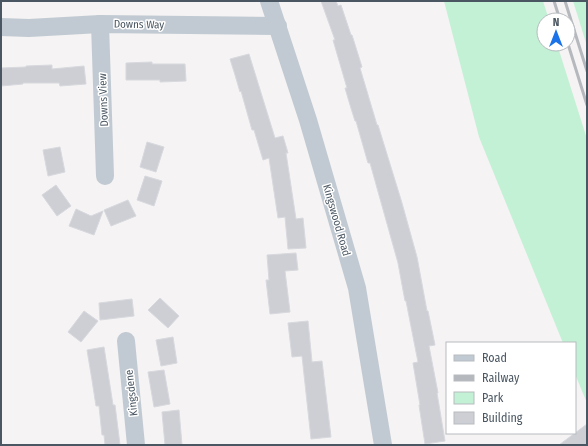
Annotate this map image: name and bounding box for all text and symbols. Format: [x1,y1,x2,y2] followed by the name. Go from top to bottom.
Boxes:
[536,12,576,52] north arrow
[553,16,559,29] text: N
[114,18,164,31] street label: Downs Way
[96,73,111,127] street label: Downs View
[320,183,353,258] street label: Kingswood Road
[446,342,576,434] legend
[482,351,507,365] text: Road
[123,369,140,417] street label: Kingsdene
[482,371,520,385] text: Railway
[482,391,504,405] text: Park
[482,411,523,425] text: Building

